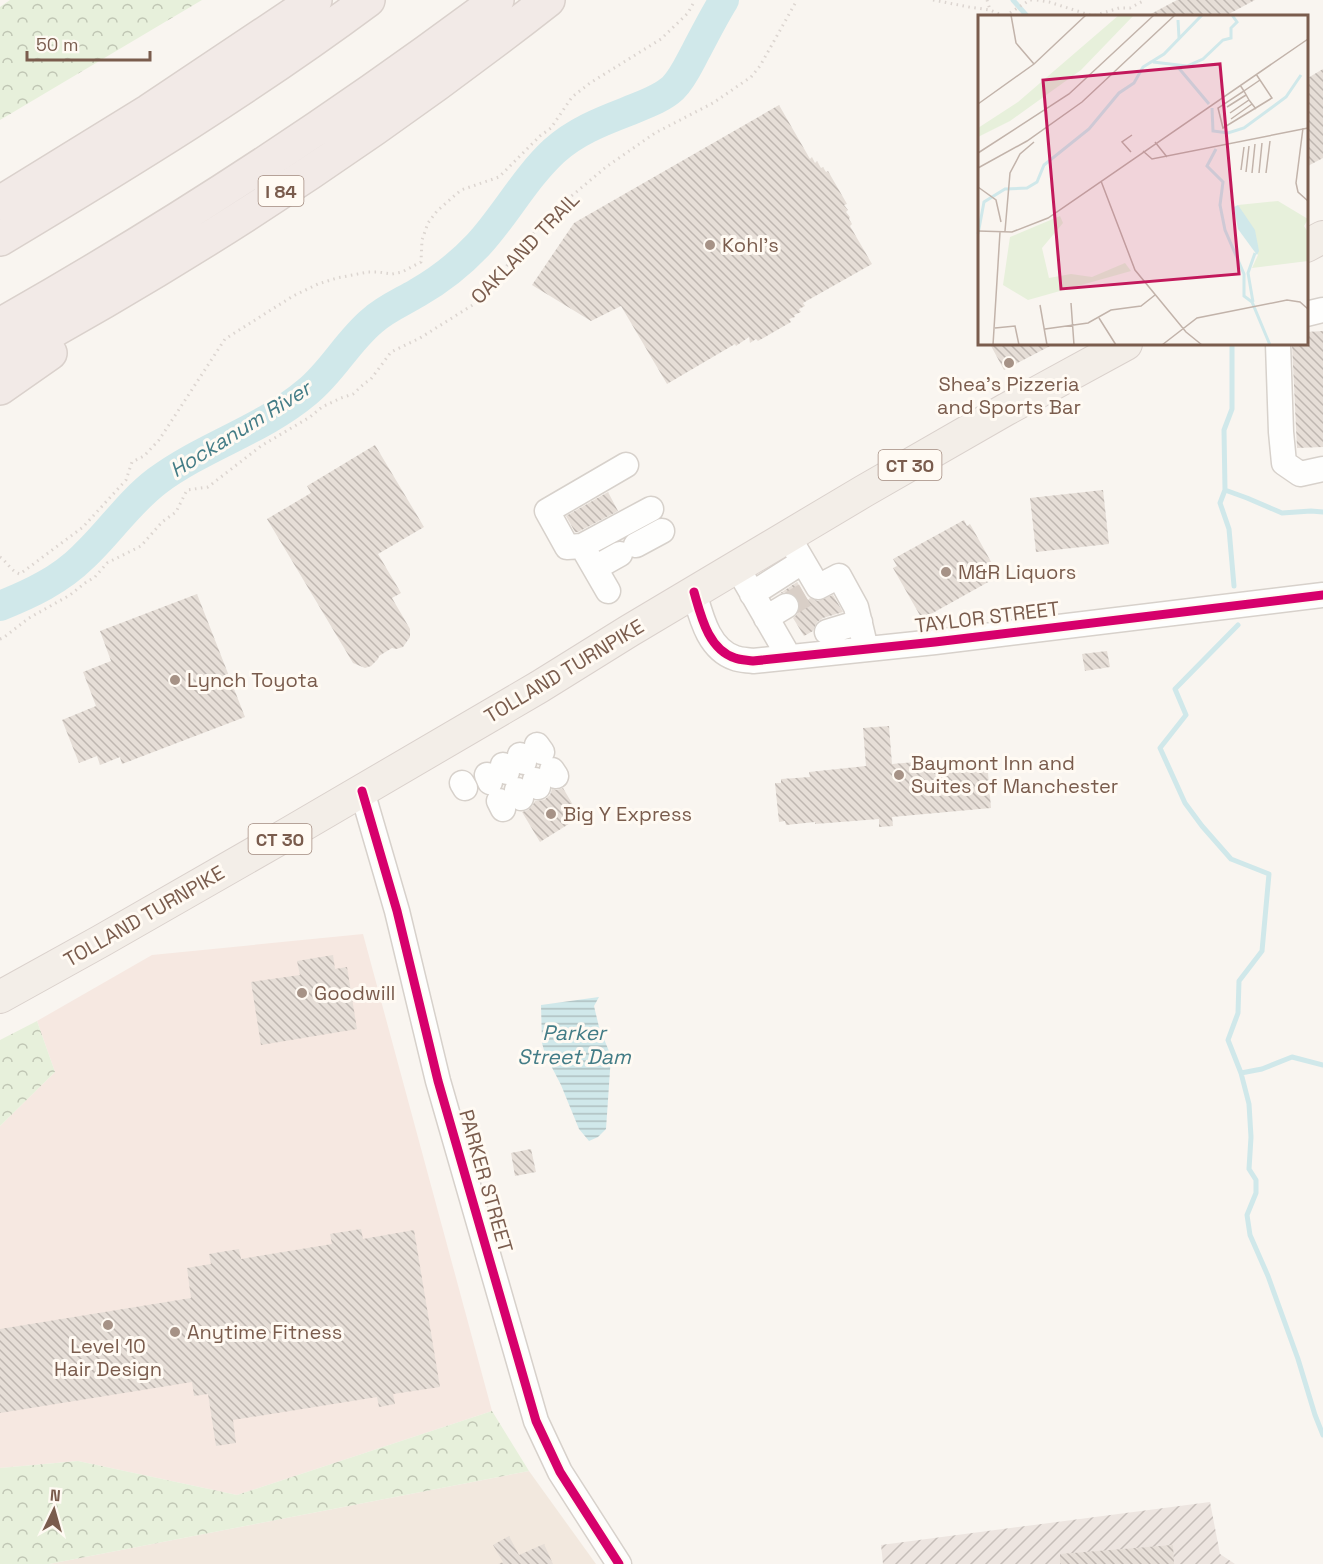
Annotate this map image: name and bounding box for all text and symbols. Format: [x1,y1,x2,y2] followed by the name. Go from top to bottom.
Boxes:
[978,15,1308,345] inset map
[27,24,150,62] scale bar
[36,33,78,56] text: 50 m
[258,176,304,206] road number: I 84
[465,187,585,309] street label: OAKLAND TRAIL
[722,232,779,258] place label: Kohl's
[703,238,717,252] marker: Kohl's
[1002,356,1016,370] marker: Shea's Pizzeria and Sports Bar
[937,371,1081,420] place label: Shea's Pizzeria and Sports Bar
[165,374,317,483] water label: Hockanum River
[878,450,942,480] road number: CT 30
[958,559,1076,585] place label: M&R Liquors
[939,565,953,579] marker: M&R Liquors
[913,595,1061,639] street label: TAYLOR STREET
[480,613,648,729] street label: TOLLAND TURNPIKE
[187,667,318,693] place label: Lynch Toyota
[168,673,182,687] marker: Lynch Toyota
[911,750,1118,799] place label: Baymont Inn and Suites of Manchester
[892,768,906,782] marker: Baymont Inn and Suites of Manchester
[563,801,692,827] place label: Big Y Express
[544,807,558,821] marker: Big Y Express
[248,824,312,854] road number: CT 30
[59,859,229,973] street label: TOLLAND TURNPIKE
[314,980,396,1006] place label: Goodwill
[295,986,309,1000] marker: Goodwill
[517,1019,632,1070] water label: Parker Street Dam
[453,1106,519,1256] street label: PARKER STREET
[101,1318,115,1332] marker: Level 10 Hair Design
[187,1319,342,1345] place label: Anytime Fitness
[168,1325,182,1339] marker: Anytime Fitness
[54,1333,162,1382] place label: Level 10 Hair Design
[24,1480,84,1540] north arrow
[49,1485,62,1506] text: N

